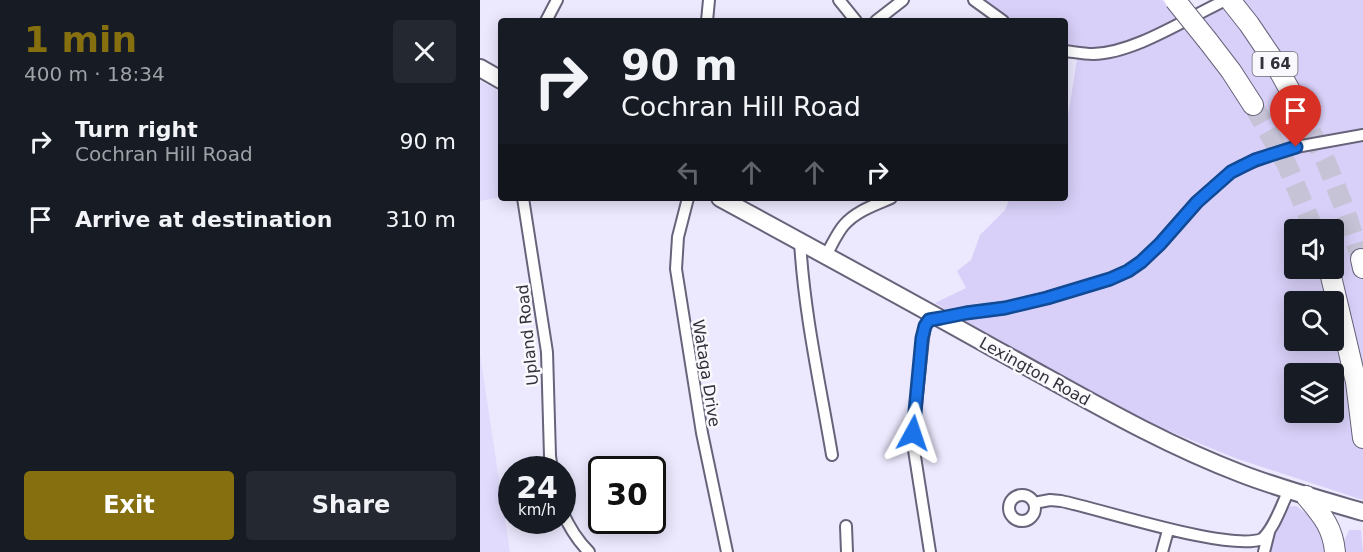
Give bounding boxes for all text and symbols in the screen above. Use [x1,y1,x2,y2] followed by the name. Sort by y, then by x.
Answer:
[24,19,137,60] text: 1 min
[393,20,456,83] button: close
[621,41,738,90] text: 90 m
[522,42,600,120] icon: right
[1252,52,1298,76] road number: I 64
[24,62,165,86] text: 400 m · 18:34
[1270,85,1321,147] pin
[621,91,861,122] text: Cochran Hill Road
[1279,94,1312,127] icon: arrive
[75,117,198,142] text: Turn right
[24,125,57,158] icon: right
[400,129,456,154] text: 90 m
[75,142,253,166] text: Cochran Hill Road
[672,156,705,189] icon: left
[735,156,768,189] icon: ahead
[798,156,831,189] icon: ahead
[861,156,894,189] icon: right
[24,203,57,236] icon: arrive
[75,207,332,232] text: Arrive at destination
[386,207,456,232] text: 310 m
[1284,219,1344,423] map controls
[1284,219,1344,279] button: sound
[513,283,542,386] street label: Upland Road
[1284,291,1344,351] button: search
[689,318,724,428] street label: Wataga Drive
[976,333,1094,410] street label: Lexington Road
[1284,363,1344,423] button: layers
[881,401,945,465] position arrow
[588,456,666,534] speed limit sign: 30
[516,470,558,505] text: 24
[24,471,234,540] button: Exit
[246,471,456,540] button: Share
[518,501,556,519] text: km/h

